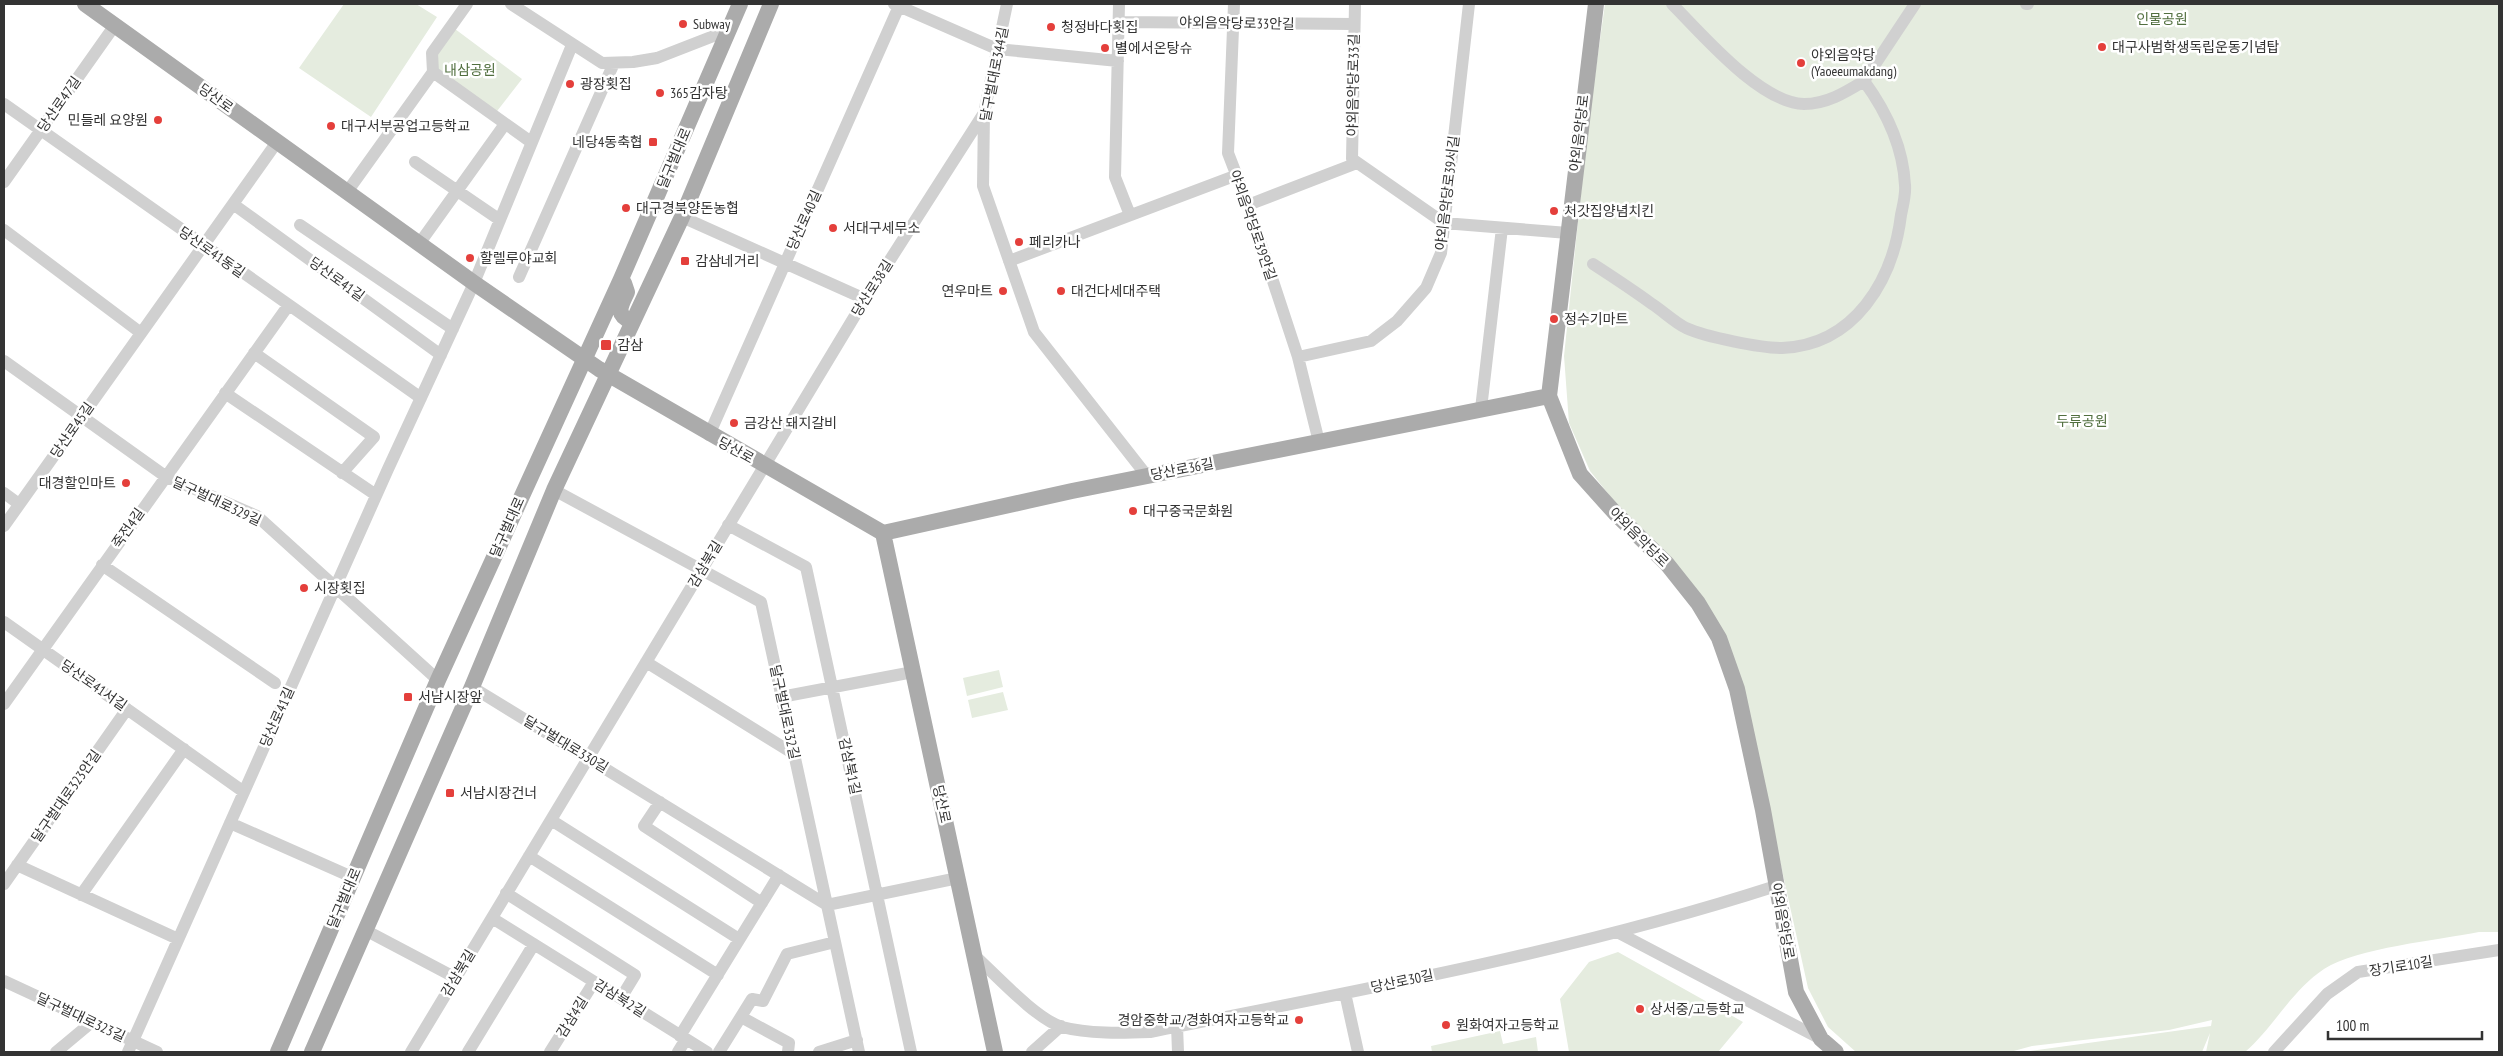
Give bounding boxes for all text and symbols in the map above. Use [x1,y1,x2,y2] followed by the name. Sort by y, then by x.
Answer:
[2136,10,2188,28] park label: 인물공원
[1179,13,1295,33] street label: 야외음악당로33안길
[693,15,731,33] place label: Subway
[677,18,689,30] marker: Subway
[1061,18,1138,36] place label: 청정바다횟집
[1045,21,1057,33] marker: 청정바다횟집
[976,25,1012,123] street label: 달구벌대로344길
[1343,33,1363,137] street label: 야외음악당로33길
[2112,38,2280,56] place label: 대구사범학생독립운동기념탑
[1115,39,1192,57] place label: 별에서온탕슈
[2096,41,2108,53] marker: 대구사범학생독립운동기념탑
[1099,42,1111,54] marker: 별에서온탕슈
[1811,46,1897,80] place label: 야외음악당 (Yaoeeumakdang)
[1795,57,1807,69] marker: 야외음악당 (Yaoeeumakdang)
[444,61,496,79] park label: 내삼공원
[33,73,85,135] street label: 당산로47길
[580,75,632,93] place label: 광장횟집
[564,78,576,90] marker: 광장횟집
[195,79,237,117] street label: 당산로
[670,84,728,102] place label: 365감자탕
[654,87,666,99] marker: 365감자탕
[1565,93,1593,172] street label: 야외음악당로
[68,111,148,129] place label: 민들레 요양원
[152,114,164,126] marker: 민들레 요양원
[341,117,470,135] place label: 대구서부공업고등학교
[325,120,337,132] marker: 대구서부공업고등학교
[653,125,695,191] street label: 달구벌대로
[572,133,643,151] place label: 네당4동축협
[1431,135,1463,251] street label: 야외음악당로39서길
[647,136,659,148] marker: 네당4동축협
[1226,167,1280,283] street label: 야외음악당로39안길
[783,187,825,253] street label: 당산로40길
[636,199,739,217] place label: 대구경북양돈농협
[620,202,632,214] marker: 대구경북양돈농협
[1564,202,1654,220] place label: 처갓집양념치킨
[1548,205,1560,217] marker: 처갓집양념치킨
[843,219,920,237] place label: 서대구세무소
[827,222,839,234] marker: 서대구세무소
[175,223,249,281] street label: 당산로41동길
[1029,233,1081,251] place label: 페리카나
[1013,236,1025,248] marker: 페리카나
[480,249,557,267] place label: 할렐루야교회
[464,252,476,264] marker: 할렐루야교회
[695,252,759,270] place label: 감삼네거리
[306,253,368,305] street label: 당산로41길
[679,255,691,267] marker: 감삼네거리
[847,256,897,320] street label: 당산로38길
[941,282,993,300] place label: 연우마트
[1071,282,1161,300] place label: 대건다세대주택
[997,285,1009,297] marker: 연우마트
[1055,285,1067,297] marker: 대건다세대주택
[1564,310,1629,328] place label: 정수기마트
[1548,313,1560,325] marker: 정수기마트
[617,336,643,354] place label: 감삼
[599,338,613,352] marker: 감삼
[46,399,98,461] street label: 당산로45길
[2056,412,2108,430] park label: 두류공원
[744,414,837,432] place label: 금강산 돼지갈비
[728,417,740,429] marker: 금강산 돼지갈비
[715,433,757,467] street label: 당산로
[1149,454,1215,484] street label: 당산로36길
[170,473,264,529] street label: 달구벌대로329길
[39,474,116,492] place label: 대경할인마트
[120,477,132,489] marker: 대경할인마트
[486,494,528,560] street label: 달구벌대로
[1143,502,1233,520] place label: 대구중국문화원
[1605,503,1673,571] street label: 야외음악당로
[108,504,148,552] street label: 죽전4길
[1127,505,1139,517] marker: 대구중국문화원
[684,537,726,591] street label: 감삼북길
[314,579,366,597] place label: 시장횟집
[298,582,310,594] marker: 시장횟집
[57,656,131,714] street label: 당산로41서길
[766,663,804,761] street label: 달구벌대로332길
[256,684,298,750] street label: 당산로41길
[418,688,483,706] place label: 서남시장앞
[402,691,414,703] marker: 서남시장앞
[520,712,612,776] street label: 달구벌대로330길
[835,736,865,796] street label: 감삼북1길
[27,746,105,846] street label: 달구벌대로323안길
[929,783,955,825] street label: 당산로
[460,784,537,802] place label: 서남시장건너
[444,787,456,799] marker: 서남시장건너
[323,865,365,931] street label: 달구벌대로
[1767,881,1799,961] street label: 야외음악당로
[437,946,479,1000] street label: 감삼북길
[2368,952,2434,980] street label: 장기로10길
[1369,966,1435,996] street label: 당산로30길
[591,975,649,1021] street label: 감삼북2길
[34,989,128,1045] street label: 달구벌대로323길
[552,993,592,1041] street label: 감삼4길
[1650,1000,1744,1018] place label: 상서중/고등학교
[1634,1003,1646,1015] marker: 상서중/고등학교
[2328,1008,2482,1040] scale bar
[1117,1011,1289,1029] place label: 경암중학교/경화여자고등학교
[1293,1014,1305,1026] marker: 경암중학교/경화여자고등학교
[1456,1016,1559,1034] place label: 원화여자고등학교
[2336,1016,2369,1035] text: 100 m
[1440,1019,1452,1031] marker: 원화여자고등학교

